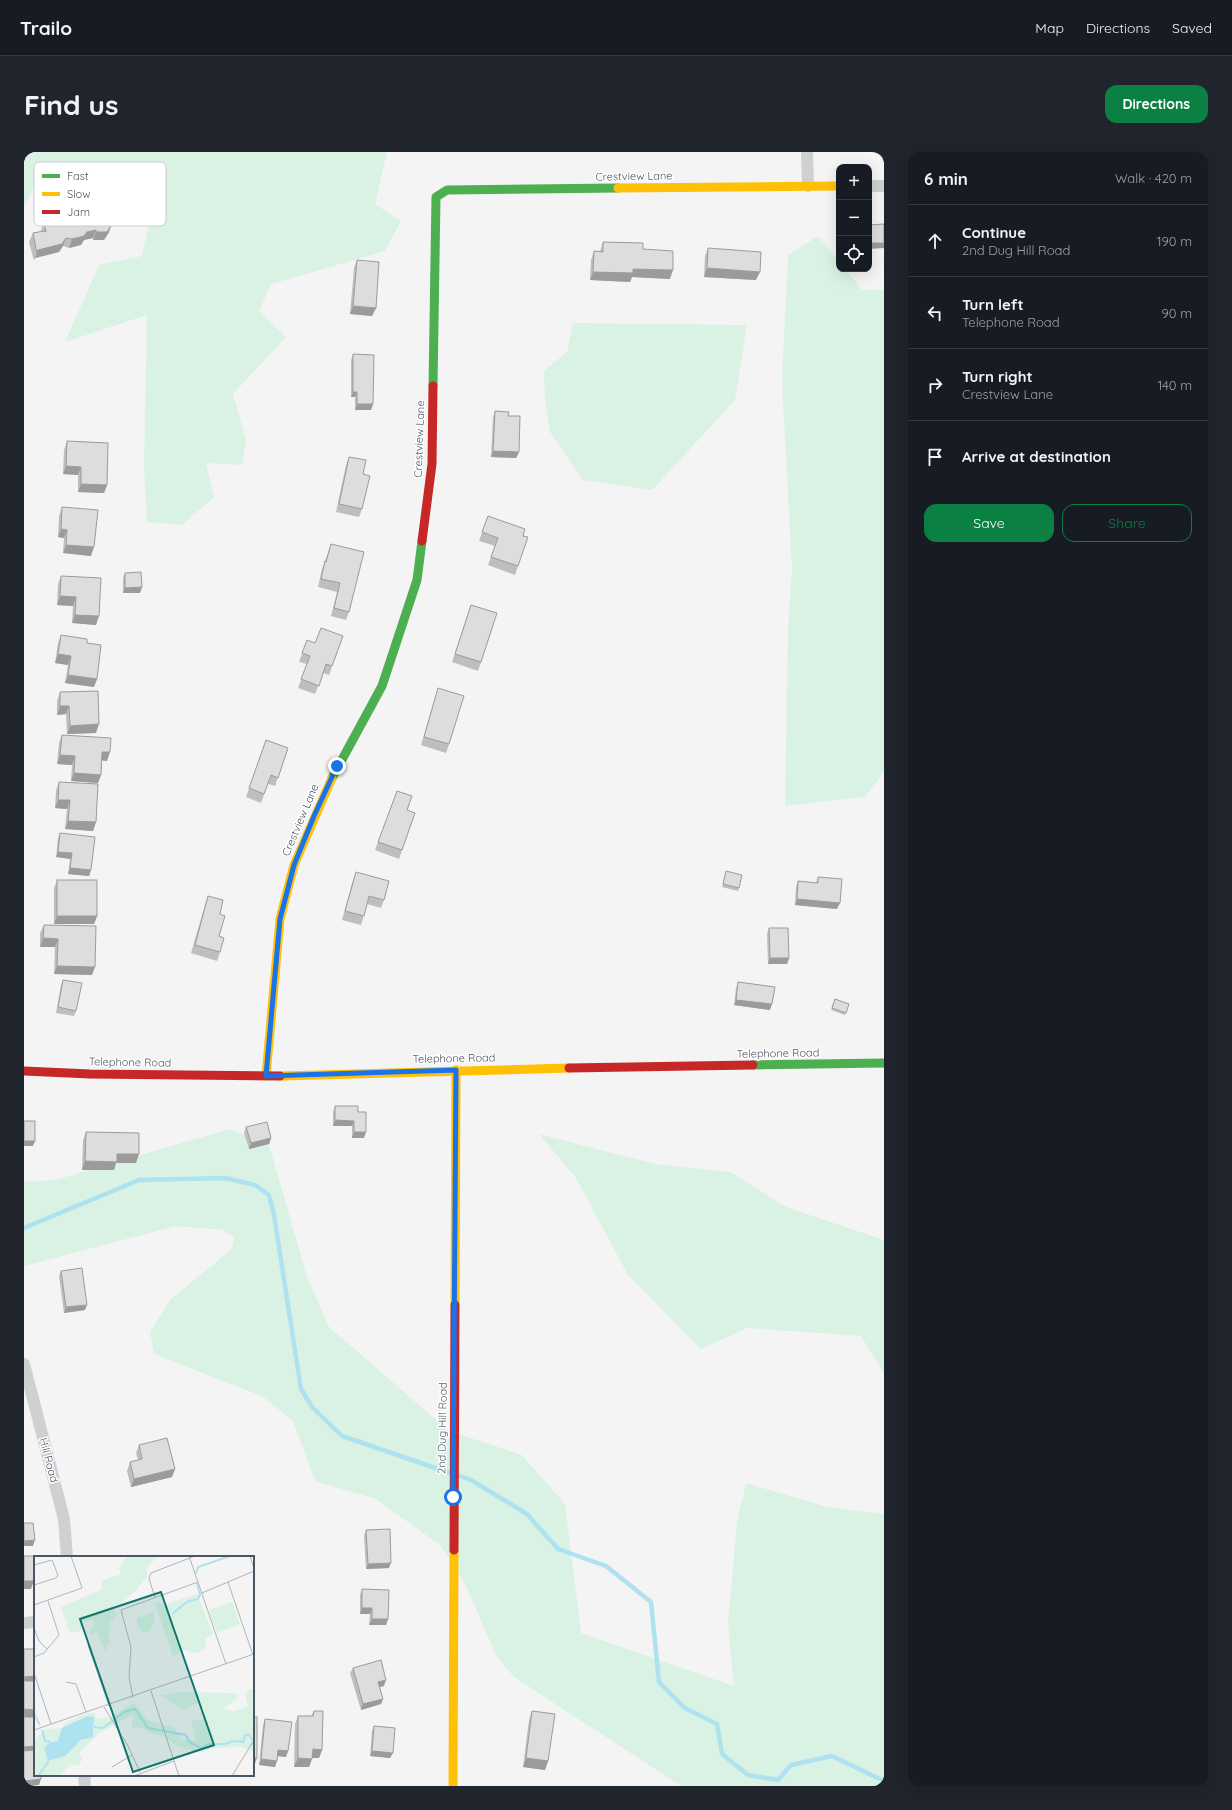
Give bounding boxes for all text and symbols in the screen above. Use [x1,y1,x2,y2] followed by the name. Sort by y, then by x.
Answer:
[20,16,72,40] text: Trailo
[1035,19,1064,37] text: Map
[1086,19,1150,37] text: Directions
[1172,19,1212,37] text: Saved
[1105,85,1208,123] button: Directions
[24,87,118,122] text: Find us
[34,162,166,226] legend
[836,164,872,272] map controls
[836,164,872,200] button: +
[595,168,673,184] street label: Crestview Lane
[924,168,968,189] text: 6 min
[67,169,89,183] text: Fast
[1115,170,1192,186] text: Walk · 420 m
[67,187,91,201] text: Slow
[836,200,872,236] button: −
[67,205,90,219] text: Jam
[962,223,1026,242] text: Continue
[924,230,946,252] icon: ahead
[1157,233,1192,249] text: 190 m
[836,236,872,272] button: locate
[962,242,1070,258] text: 2nd Dug Hill Road
[962,295,1024,314] text: Turn left
[924,302,946,324] icon: left
[1162,305,1192,321] text: 90 m
[962,314,1060,330] text: Telephone Road
[962,367,1033,386] text: Turn right
[924,374,946,396] icon: right
[1157,377,1192,393] text: 140 m
[962,386,1053,402] text: Crestview Lane
[411,400,427,478] street label: Crestview Lane
[924,446,946,468] icon: arrive
[962,447,1111,466] text: Arrive at destination
[924,504,1054,542] button: Save
[1062,504,1192,542] button: Share
[328,757,346,775] route end
[279,782,321,858] street label: Crestview Lane
[737,1045,819,1061] street label: Telephone Road
[413,1050,495,1066] street label: Telephone Road
[89,1054,171,1070] street label: Telephone Road
[434,1382,450,1474] street label: 2nd Dug Hill Road
[36,1436,62,1484] street label: Hill Road
[444,1488,462,1506] route start
[34,1556,254,1776] inset map

